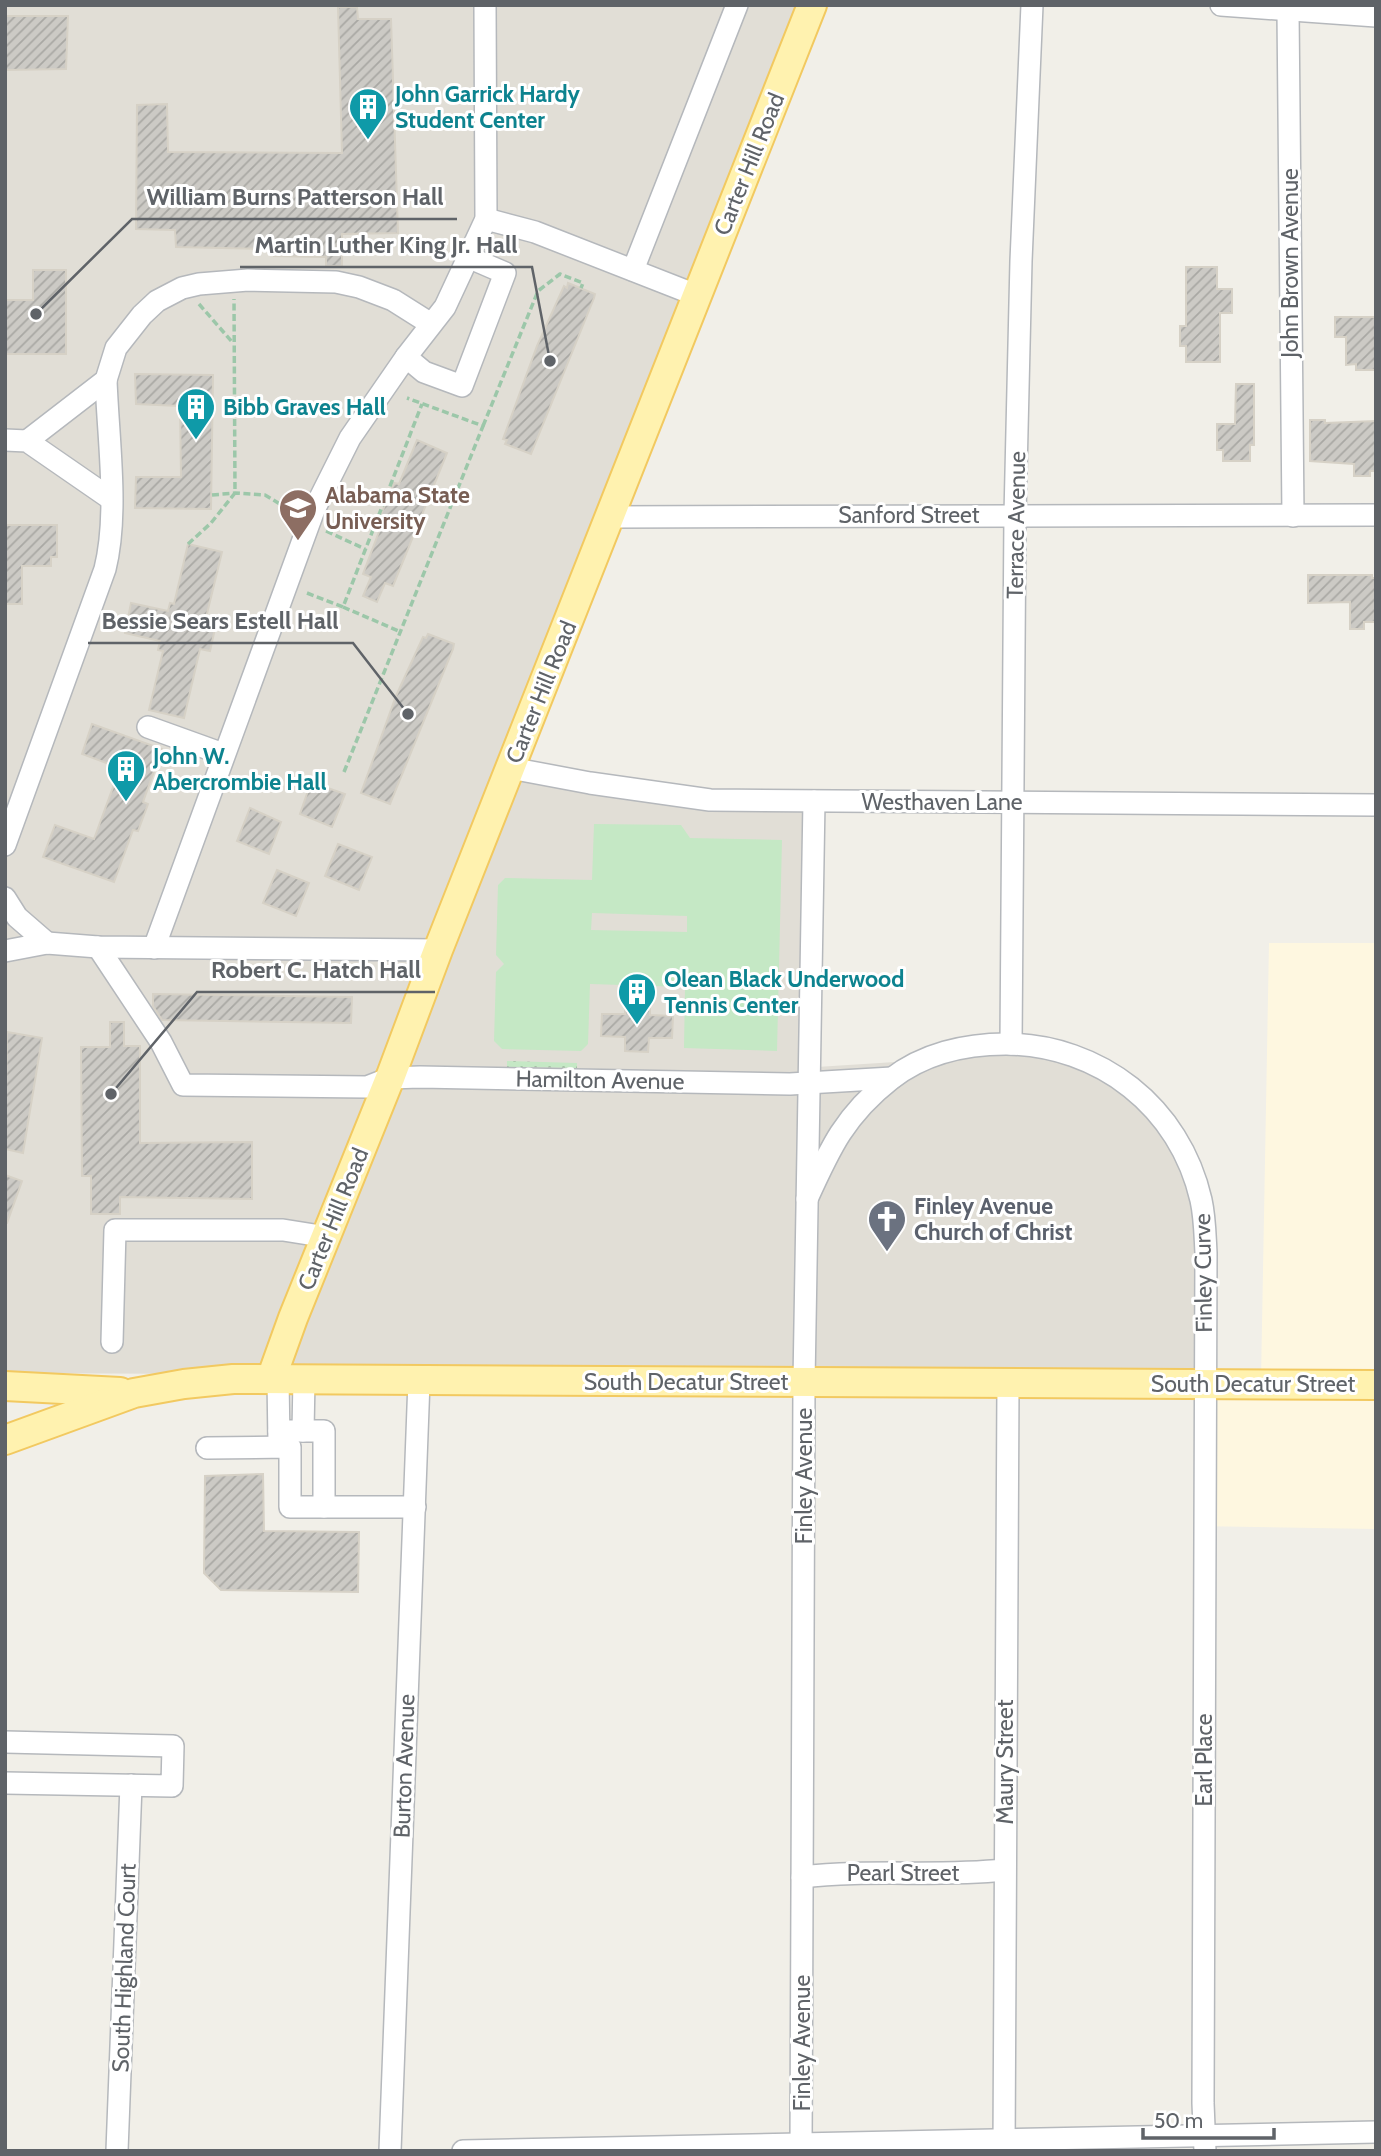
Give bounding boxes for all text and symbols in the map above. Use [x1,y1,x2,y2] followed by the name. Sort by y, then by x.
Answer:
[394,80,581,134] place label: John Garrick Hardy Student Center
[347,86,389,141] building icon: John Garrick Hardy Student Center
[708,89,790,239] street label: Carter Hill Road
[1276,168,1304,359] street label: John Brown Avenue
[132,174,457,219] callout: William Burns Patterson Hall
[146,182,444,211] text: William Burns Patterson Hall
[240,222,532,267] callout: Martin Luther King Jr. Hall
[254,230,518,259] text: Martin Luther King Jr. Hall
[175,386,217,441] building icon: Bibb Graves Hall
[223,393,386,421] place label: Bibb Graves Hall
[1001,451,1031,599] street label: Terrace Avenue
[325,481,470,535] place label: Alabama State University
[277,487,319,542] school or university icon: Alabama State University
[838,501,980,529] street label: Sanford Street
[88,598,353,643] callout: Bessie Sears Estell Hall
[101,606,339,635] text: Bessie Sears Estell Hall
[500,617,582,767] street label: Carter Hill Road
[152,742,326,796] place label: John W. Abercrombie Hall
[105,748,147,803] building icon: John W. Abercrombie Hall
[861,788,1023,816] street label: Westhaven Lane
[197,947,435,992] callout: Robert C. Hatch Hall
[211,955,421,984] text: Robert C. Hatch Hall
[664,965,904,1019] place label: Olean Black Underwood Tennis Center
[616,971,658,1026] building icon: Olean Black Underwood Tennis Center
[515,1065,685,1095] street label: Hamilton Avenue
[292,1144,374,1294] street label: Carter Hill Road
[914,1192,1072,1246] place label: Finley Avenue Church of Christ
[866,1198,908,1253] church icon: Finley Avenue Church of Christ
[1188,1213,1218,1333] street label: Finley Curve
[584,1368,788,1396] street label: South Decatur Street
[1151,1370,1355,1398] street label: South Decatur Street
[790,1408,818,1544] street label: Finley Avenue
[387,1693,421,1839] street label: Burton Avenue
[991,1699,1019,1824] street label: Maury Street
[1190,1713,1218,1807] street label: Earl Place
[847,1859,960,1887] street label: Pearl Street
[106,1863,142,2073] street label: South Highland Court
[788,1975,816,2111] street label: Finley Avenue
[1143,2096,1274,2140] scale bar
[1154,2108,1203,2133] text: 50 m

